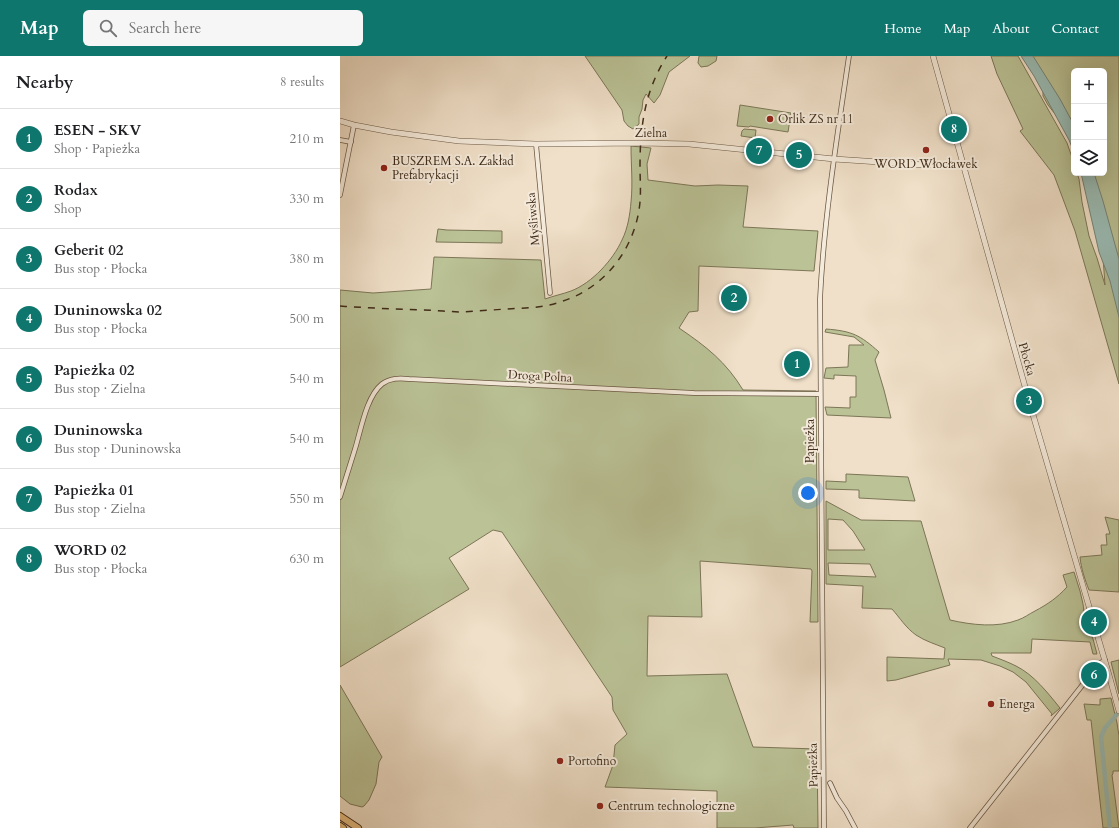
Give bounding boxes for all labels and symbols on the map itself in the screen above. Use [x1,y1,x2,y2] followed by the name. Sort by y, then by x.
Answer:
[778,111,853,127] place label: Orlik ZS nr 11
[765,114,775,124] marker: Orlik ZS nr 11
[941,114,967,144] pin: 8
[635,125,668,141] street label: Zielna
[746,136,772,166] pin: 7
[786,140,812,170] pin: 5
[921,145,931,155] marker: WORD Włocławek
[392,153,514,183] place label: BUSZREM S.A. Zakład Prefabrykacji
[873,156,978,172] place label: WORD Włocławek
[379,163,389,173] marker: BUSZREM S.A. Zakład Prefabrykacji
[523,191,543,246] street label: Myśliwska
[721,283,747,313] pin: 2
[1015,340,1040,378] street label: Płocka
[784,349,810,379] pin: 1
[507,366,573,386] street label: Droga Polna
[1016,386,1042,416] pin: 3
[802,418,818,463] street label: Papieżka
[798,483,818,503] your location
[1081,607,1107,637] pin: 4
[1081,660,1107,690] pin: 6
[999,696,1036,712] place label: Energa
[986,699,996,709] marker: Energa
[805,742,821,787] street label: Papieżka
[568,753,617,769] place label: Portofino
[555,756,565,766] marker: Portofino
[608,798,735,814] place label: Centrum technologiczne
[595,801,605,811] marker: Centrum technologiczne

